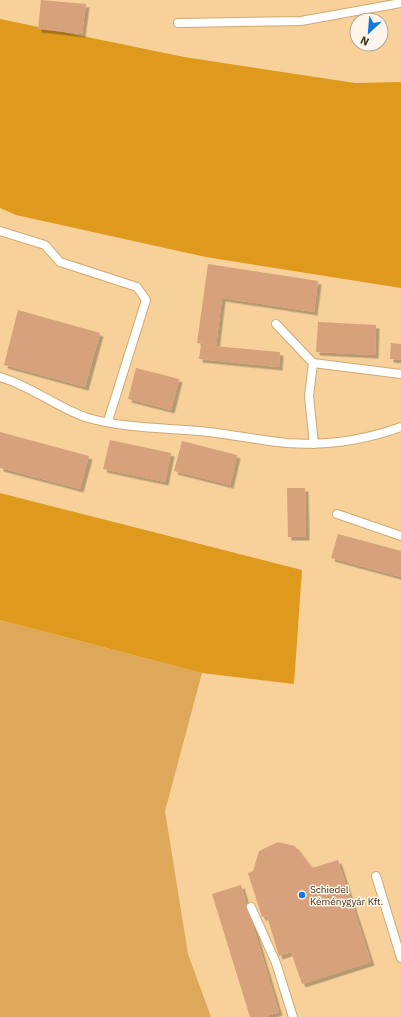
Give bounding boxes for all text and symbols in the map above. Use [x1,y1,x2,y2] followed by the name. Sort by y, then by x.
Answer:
[349,12,389,52] north arrow
[358,33,371,49] text: N
[310,883,383,908] place label: Schiedel Kéménygyár Kft.
[297,890,307,900] marker: Schiedel Kéménygyár Kft.

